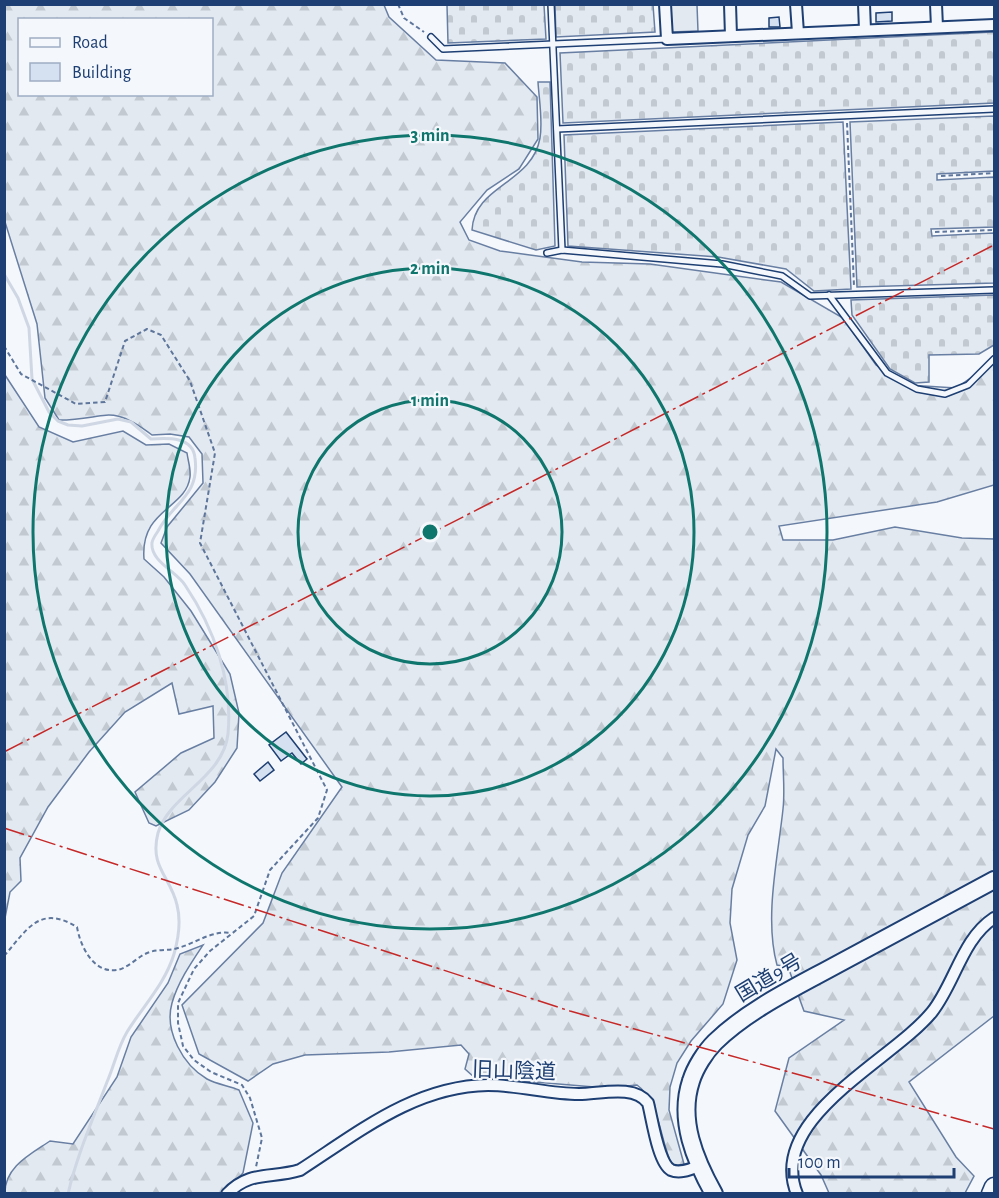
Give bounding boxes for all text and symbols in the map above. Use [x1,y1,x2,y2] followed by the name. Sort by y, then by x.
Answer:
[18,18,213,96] legend
[72,34,108,52] text: Road
[72,64,132,82] text: Building
[410,127,450,145] text: 3 min
[410,260,450,278] text: 2 min
[411,392,449,410] text: 1 min
[420,522,440,542] centre of rings
[732,949,806,1006] street label: 国道9号
[472,1058,556,1083] street label: 旧山陰道
[789,1141,954,1179] scale bar
[798,1154,841,1172] text: 100 m

